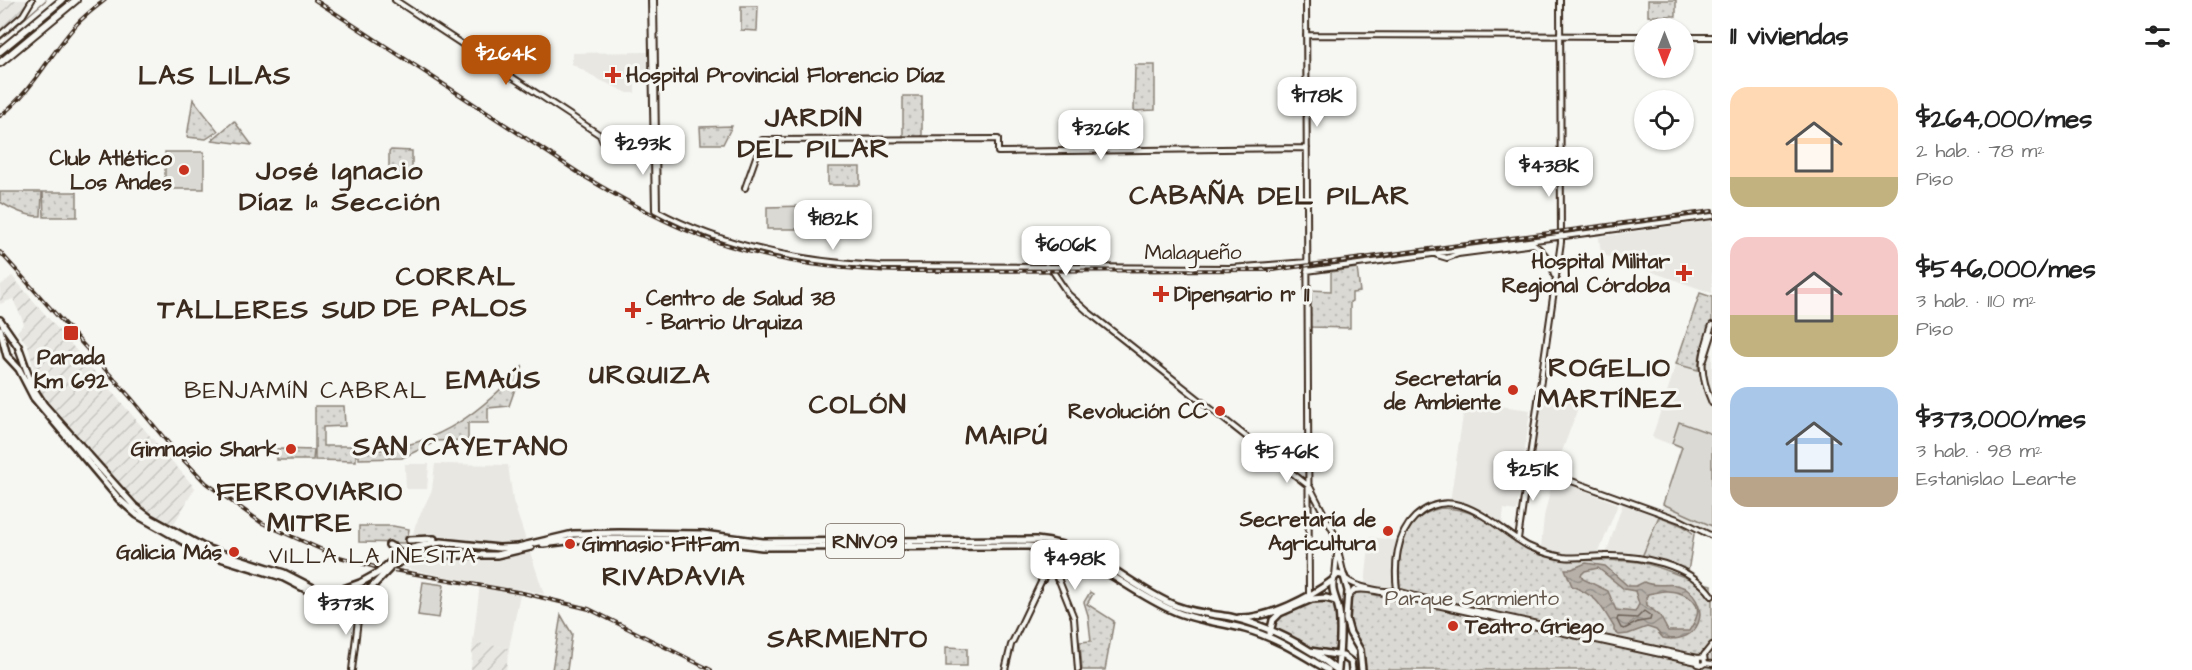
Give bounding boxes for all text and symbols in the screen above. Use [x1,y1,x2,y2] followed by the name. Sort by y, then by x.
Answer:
[1634,18,1694,78] north arrow
[1634,18,1694,150] map controls
[1730,18,1849,54] text: 11 viviendas
[2141,20,2174,53] icon: filters
[464,35,548,86] pin: $264K
[476,40,536,68] text: $264K
[138,57,292,95] district label: LAS LILAS
[626,61,945,91] place label: Hospital Provincial Florencio Díaz
[604,66,622,84] marker: Hospital Provincial Florencio Díaz
[1275,77,1359,128] pin: $178K
[1291,82,1343,110] text: $178K
[1634,90,1694,150] button: locate
[737,99,891,168] district label: JARDÍN DEL PILAR
[1916,101,2092,137] text: $264,000/mes
[1059,110,1143,161] pin: $326K
[1778,111,1850,183] icon: home
[1072,115,1130,143] text: $326K
[601,125,685,176] pin: $293K
[615,130,671,158] text: $293K
[1916,137,2045,165] text: 2 hab. · 78 m²
[50,144,172,197] place label: Club Atlético Los Andes
[1507,147,1591,198] pin: $438K
[239,152,441,221] district label: José Ignacio Díaz 1ª Sección
[1519,152,1579,180] text: $438K
[177,163,191,177] marker: Club Atlético Los Andes
[1916,165,1953,193] text: Piso
[1129,177,1411,215] district label: CABAÑA DEL PILAR
[791,200,875,251] pin: $182K
[808,205,858,233] text: $182K
[1024,226,1108,277] pin: $606K
[1036,231,1096,259] text: $606K
[1144,238,1242,269] street label: Malagueño
[1502,247,1670,302] place label: Hospital Militar Regional Córdoba
[1916,251,2096,287] text: $546,000/mes
[384,258,528,327] district label: CORRAL DE PALOS
[1778,261,1850,333] icon: home
[1675,264,1693,282] marker: Hospital Militar Regional Córdoba
[1174,280,1310,310] place label: Dipensario n° 11
[646,284,836,338] place label: Centro de Salud 38 - Barrio Urquiza
[1152,285,1170,303] marker: Dipensario n° 11
[1916,287,2036,315] text: 3 hab. · 110 m²
[157,291,376,329] district label: TALLERES SUD
[624,301,642,319] marker: Centro de Salud 38 - Barrio Urquiza
[1916,315,1953,343] text: Piso
[62,324,80,342] marker: Parada Km 692
[34,343,109,396] place label: Parada Km 692
[1537,349,1683,418] district label: ROGELIO MARTÍNEZ
[589,356,711,394] district label: URQUIZA
[446,361,542,399] district label: EMAÚS
[1383,364,1502,417] place label: Secretaría de Ambiente
[184,374,428,408] district label: BENJAMÍN CABRAL
[1506,383,1520,397] marker: Secretaría de Ambiente
[809,386,907,424] district label: COLÓN
[1068,397,1208,426] place label: Revolución CC
[1916,401,2086,437] text: $373,000/mes
[1213,404,1227,418] marker: Revolución CC
[1778,411,1850,483] icon: home
[965,417,1049,455] district label: MAIPÚ
[352,428,569,466] district label: SAN CAYETANO
[1245,433,1329,484] pin: $546K
[131,435,279,464] place label: Gimnasio Shark
[1916,437,2043,465] text: 3 hab. · 98 m²
[1255,438,1319,466] text: $546K
[284,442,298,456] marker: Gimnasio Shark
[1491,451,1575,502] pin: $251K
[1507,456,1559,484] text: $251K
[1916,465,2077,493] text: Estanislao Learte
[216,473,404,542] district label: FERROVIARIO MITRE
[1239,505,1377,560] place label: Secretaría de Agricultura
[826,524,904,558] road number: RN1V09
[1381,524,1395,538] marker: Secretaría de Agricultura
[582,530,740,559] place label: Gimnasio FitFam
[563,537,577,551] marker: Gimnasio FitFam
[116,538,222,567] place label: Galicia Más
[1033,540,1117,591] pin: $498K
[269,541,477,572] district label: VILLA LA INESITA
[227,545,241,559] marker: Galicia Más
[1044,545,1106,573] text: $498K
[602,558,746,596] district label: RIVADAVIA
[1385,584,1559,613] park label: Parque Sarmiento
[304,585,388,636] pin: $373K
[318,590,374,618] text: $373K
[1464,612,1604,643] place label: Teatro Griego
[1446,619,1460,633] marker: Teatro Griego
[766,620,929,658] district label: SARMIENTO

